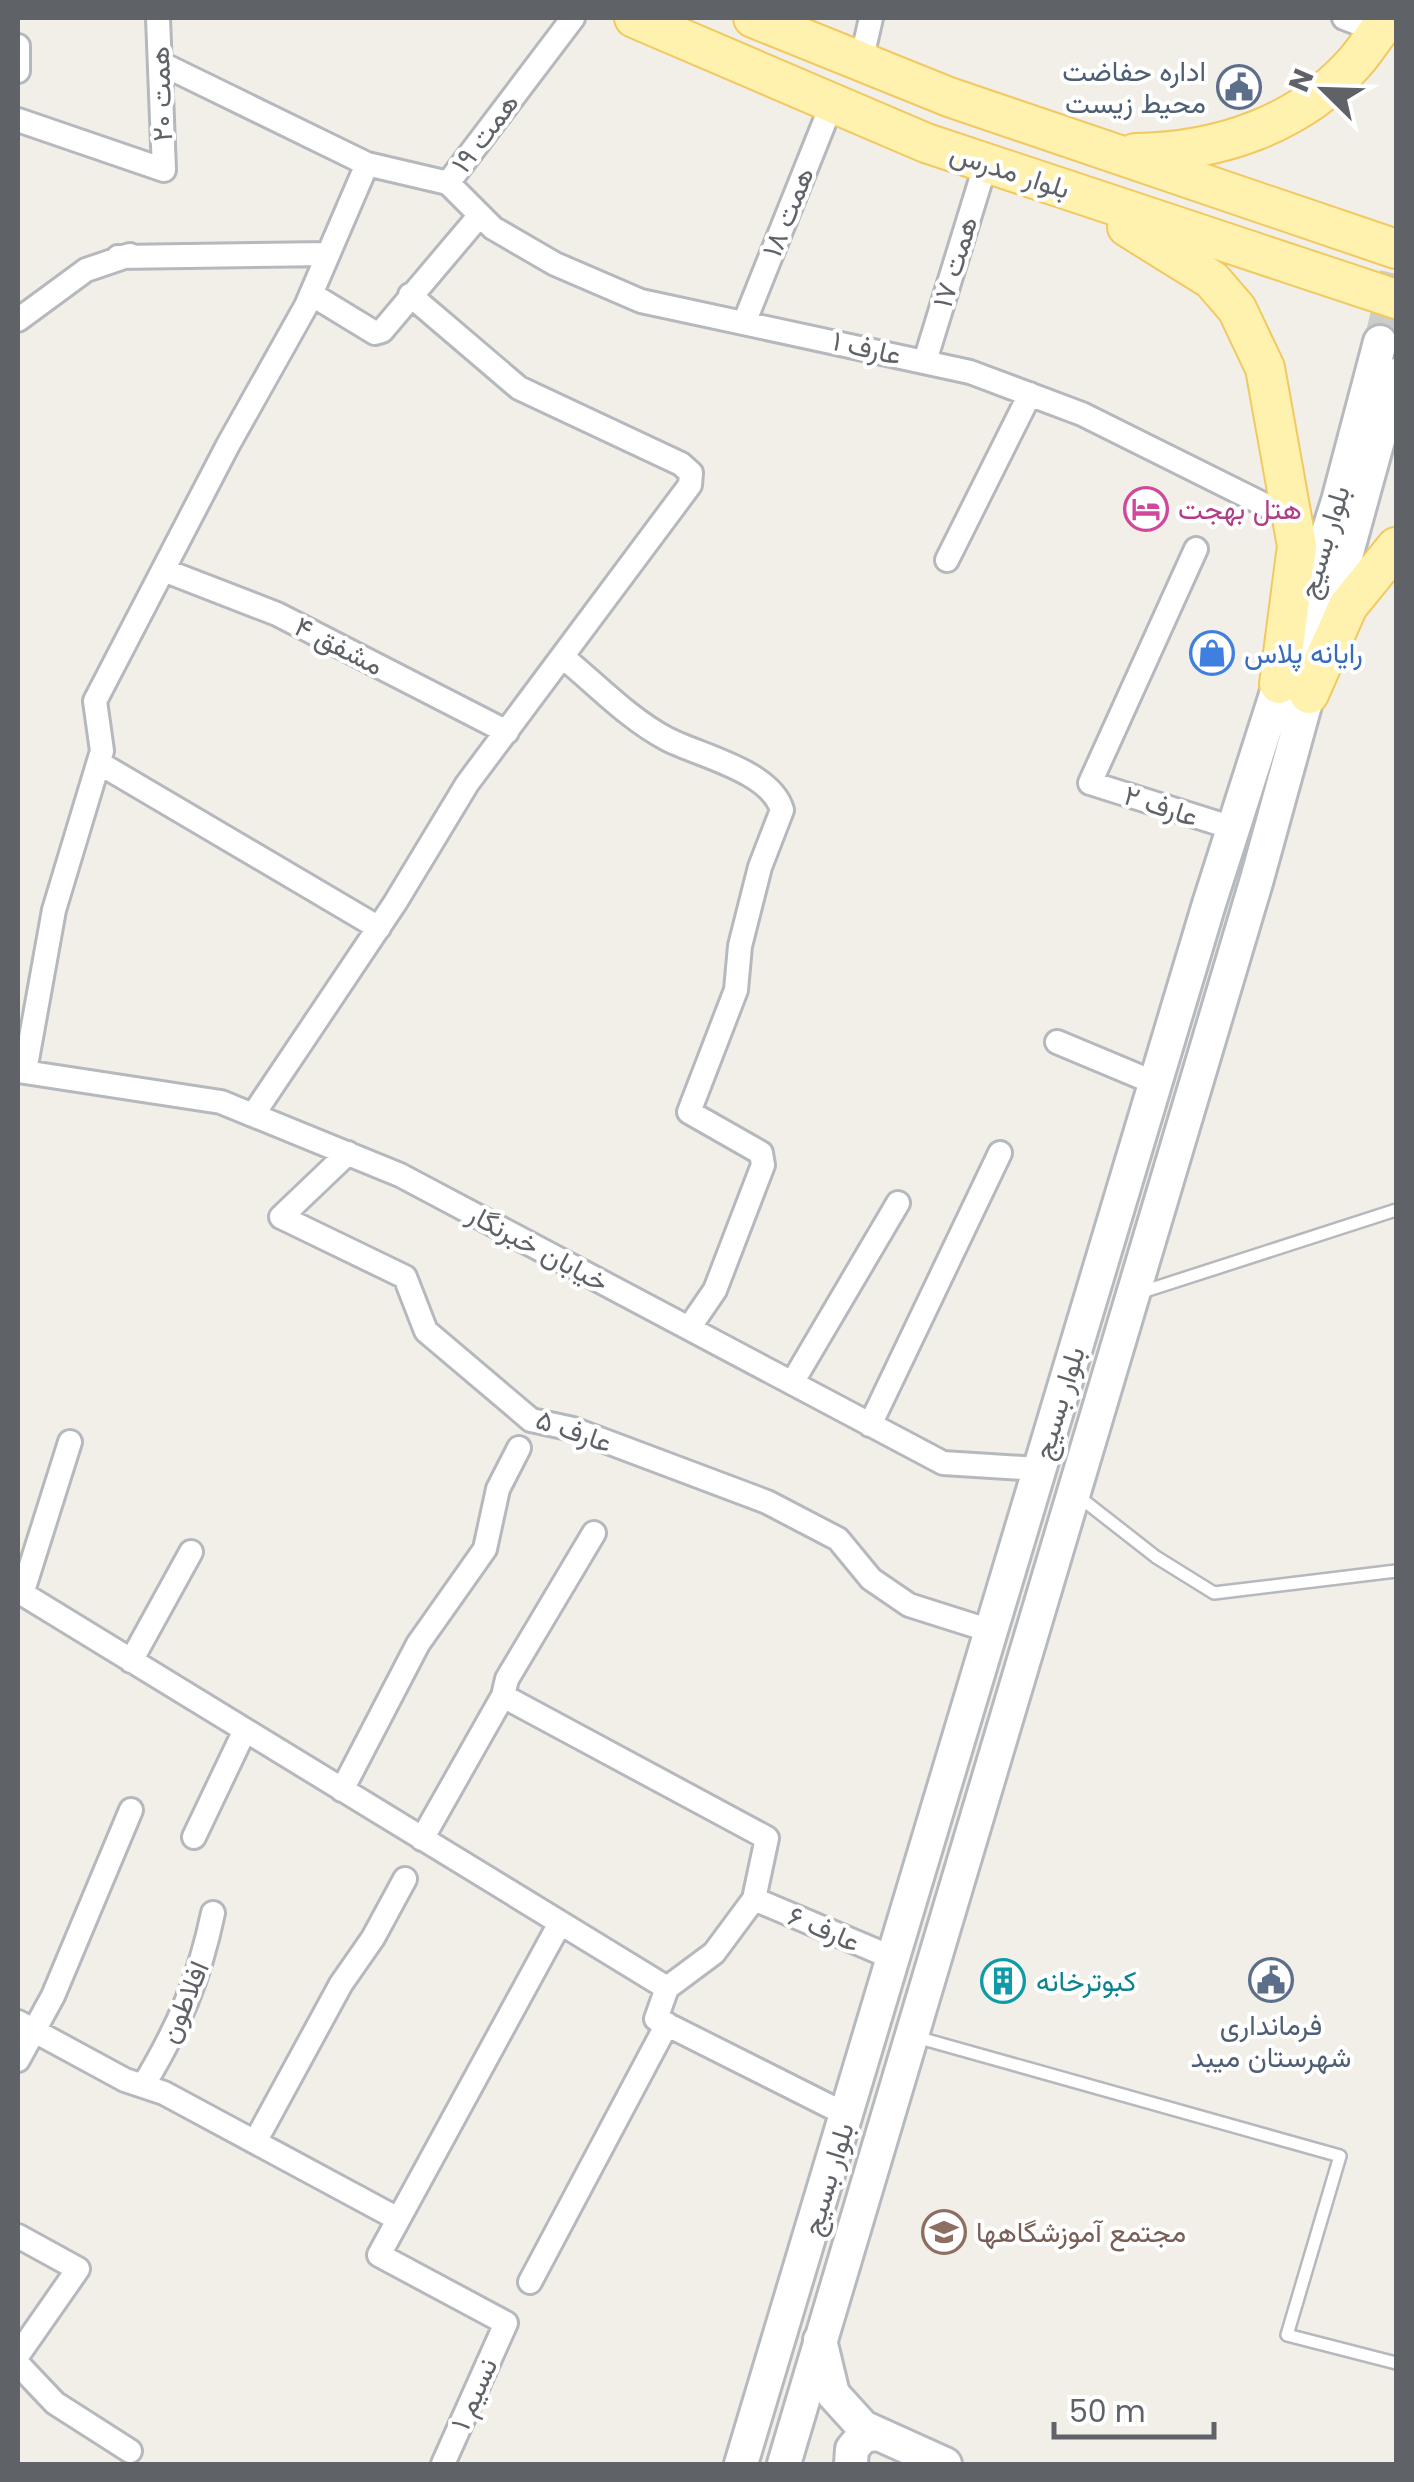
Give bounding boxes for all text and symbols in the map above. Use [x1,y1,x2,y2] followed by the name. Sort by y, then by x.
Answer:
[1274,40,1374,140] north arrow
[140,46,182,142] street label: همت ۲۰
[1062,52,1206,123] place label: اداره حفاضت محیط زیست
[1279,63,1324,98] text: N
[1216,64,1262,110] public building icon: اداره حفاضت محیط زیست
[442,85,528,181] street label: همت ۱۹
[945,133,1075,209] street label: بلوار مدرس
[752,161,824,263] street label: همت ۱۸
[923,212,987,312] street label: همت ۱۷
[829,321,905,375] street label: عارف ۱
[1288,481,1360,603] street label: بلوار بسیج
[1123,486,1169,532] hotel icon: هتل بهجت
[1178,490,1302,529] place label: هتل بهجت
[288,607,390,685] street label: مشفق ۴
[1189,630,1235,676] shop icon: رایانه پلاس
[1244,634,1363,673] place label: رایانه پلاس
[1119,776,1203,836] street label: عارف ۲
[460,1194,616,1302] street label: خیابان خبرنگار
[1023,1342,1095,1464] street label: بلوار بسیج
[531,1400,617,1462] street label: عارف ۵
[782,1896,866,1962] street label: عارف ۶
[149,1955,219,2049] street label: افلاطون
[1248,1957,1294,2003] public building icon: فرمانداری شهرستان میبد
[980,1958,1026,2004] building icon: کبوترخانه
[1036,1962,1136,2001] place label: کبوترخانه
[1191,2006,1351,2077] place label: فرمانداری شهرستان میبد
[792,2118,864,2240] street label: بلوار بسیج
[921,2209,967,2255] school or university icon: مجتمع آموزشگاهها
[976,2213,1186,2252] place label: مجتمع آموزشگاهها
[441,2352,507,2436] street label: نسیم ۱
[1054,2377,1214,2439] scale bar
[1069,2390,1146,2433] text: 50 m

